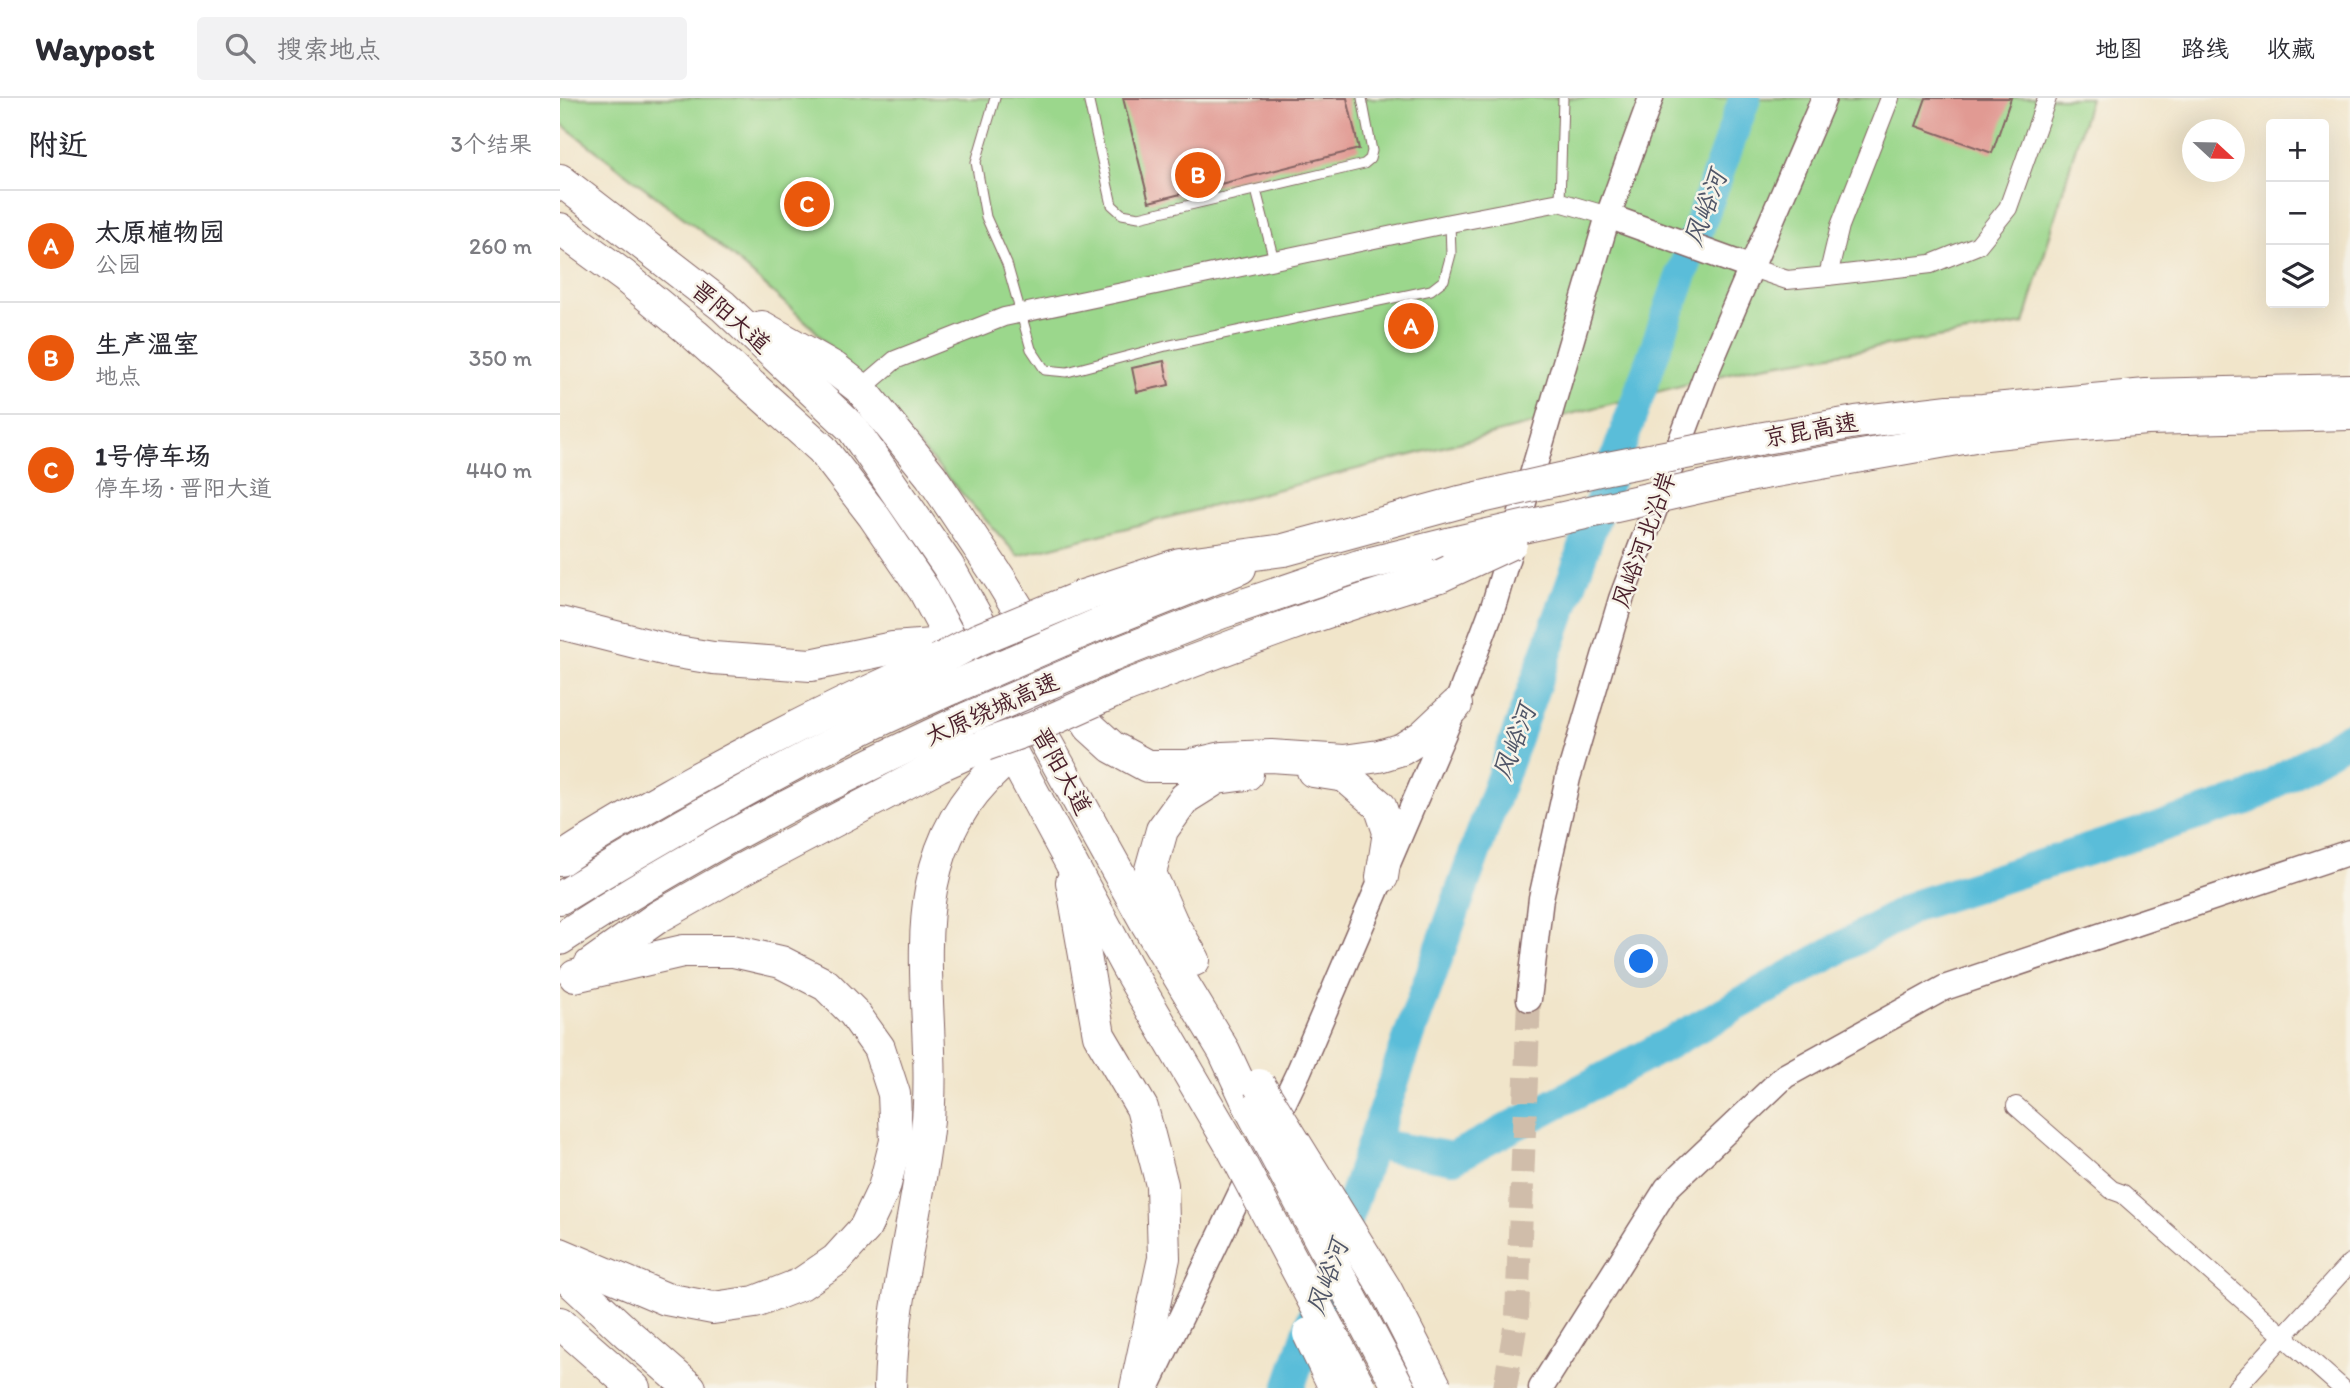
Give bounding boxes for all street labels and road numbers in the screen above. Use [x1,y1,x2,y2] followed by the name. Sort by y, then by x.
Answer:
[686,274,777,359] street label: 晋阳大道
[1761,407,1861,452] street label: 京昆高速
[1605,466,1682,611] street label: 风峪河北沿岸
[920,666,1063,751] street label: 太原绕城高速
[1026,722,1098,820] street label: 晋阳大道

